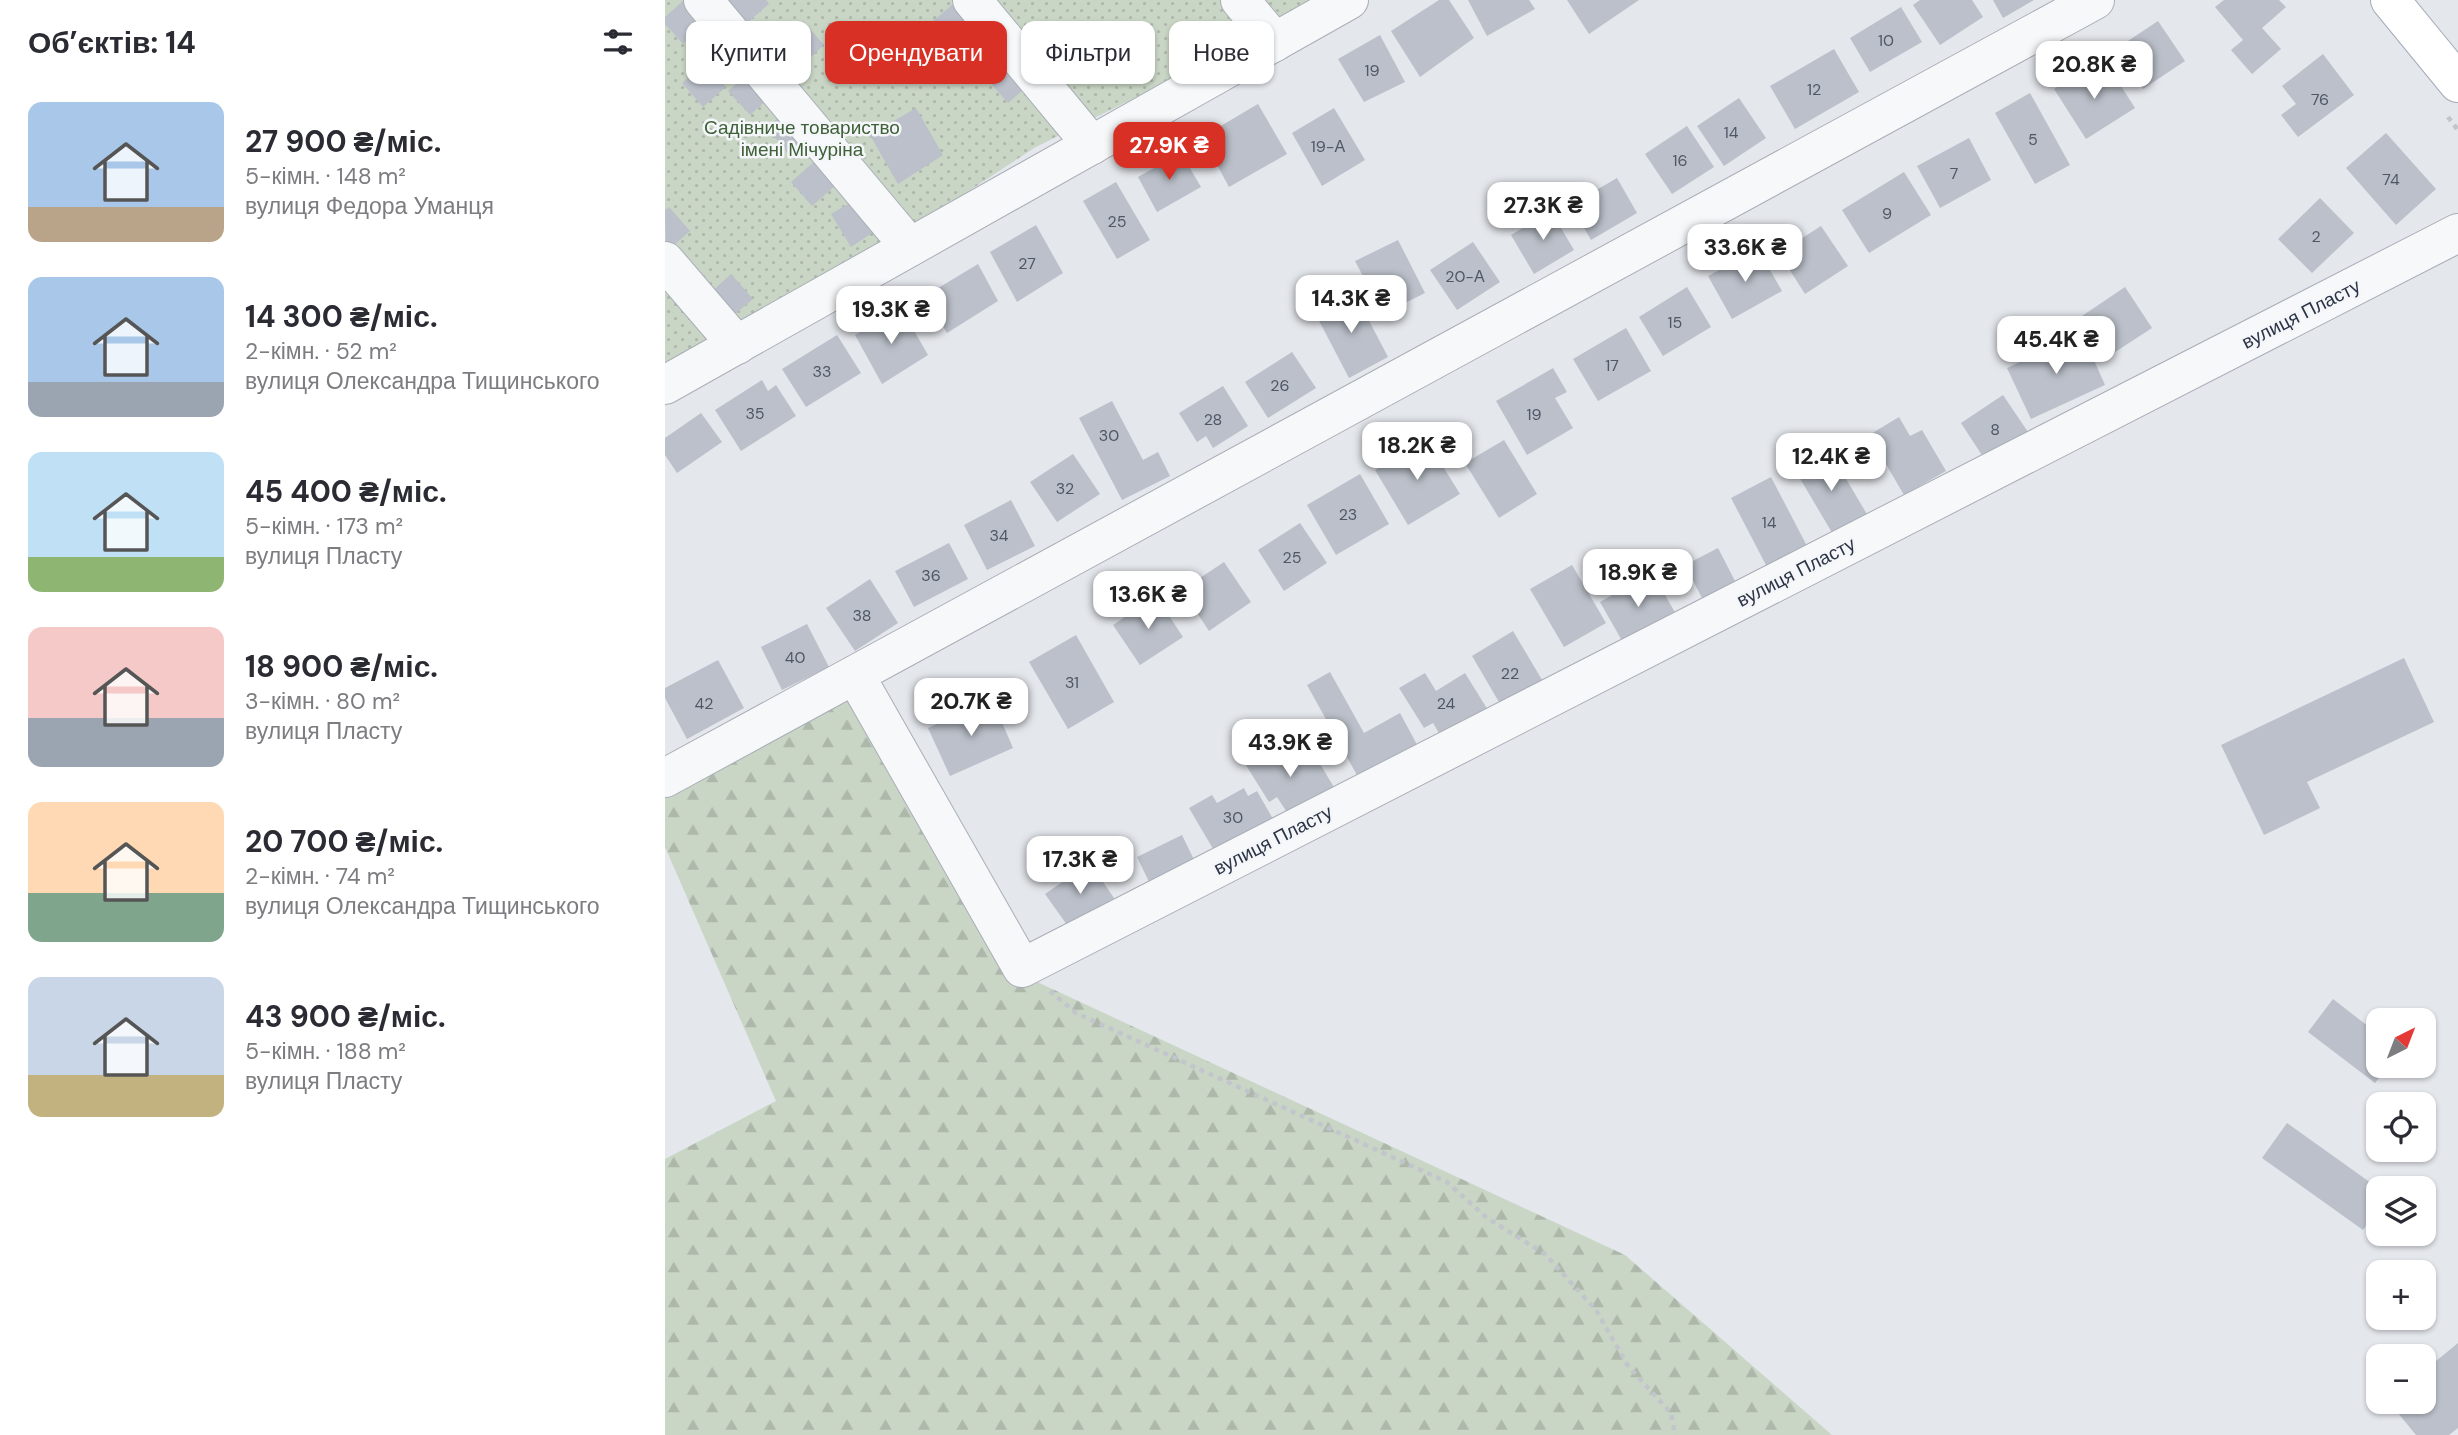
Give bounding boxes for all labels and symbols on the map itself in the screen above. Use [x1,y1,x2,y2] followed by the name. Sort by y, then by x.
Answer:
[1878,30,1894,51] house number: 10
[2029,42,2159,101] pin: 20.8K ₴
[1364,60,1380,81] house number: 19
[1807,79,1821,100] house number: 12
[2311,89,2329,110] house number: 76
[704,115,900,162] park label: Садівниче товариство імені Мічуріна
[1104,122,1234,182] pin: 27.9K ₴
[1724,122,1739,143] house number: 14
[2028,129,2038,150] house number: 5
[1311,136,1346,157] house number: 19-А
[1672,150,1688,171] house number: 16
[1950,163,1958,184] house number: 7
[2382,169,2400,190] house number: 74
[1478,182,1608,242] pin: 27.3K ₴
[1882,203,1892,224] house number: 9
[1108,211,1126,232] house number: 25
[1680,224,1810,284] pin: 33.6K ₴
[2311,226,2321,247] house number: 2
[1018,253,1036,274] house number: 27
[1445,266,1485,287] house number: 20-А
[2237,273,2365,355] street label: вулиця Пласту
[1286,276,1416,335] pin: 14.3K ₴
[826,286,956,346] pin: 19.3K ₴
[1668,312,1682,333] house number: 15
[1991,316,2121,376] pin: 45.4K ₴
[1605,355,1619,376] house number: 17
[813,361,831,382] house number: 33
[1270,375,1290,396] house number: 26
[745,403,765,424] house number: 35
[1526,404,1542,425] house number: 19
[1204,409,1222,430] house number: 28
[1990,419,2000,440] house number: 8
[1352,422,1482,482] pin: 18.2K ₴
[1099,425,1119,446] house number: 30
[1766,434,1896,493] pin: 12.4K ₴
[1056,478,1074,499] house number: 32
[1339,504,1357,525] house number: 23
[1762,512,1777,533] house number: 14
[989,525,1009,546] house number: 34
[1732,531,1860,613] street label: вулиця Пласту
[1283,547,1301,568] house number: 25
[1573,550,1703,609] pin: 18.9K ₴
[921,565,941,586] house number: 36
[1083,572,1213,631] pin: 13.6K ₴
[852,605,872,626] house number: 38
[785,647,805,668] house number: 40
[1501,663,1519,684] house number: 22
[1065,672,1079,693] house number: 31
[906,678,1036,738] pin: 20.7K ₴
[695,693,713,714] house number: 42
[1437,693,1456,714] house number: 24
[1225,720,1355,779] pin: 43.9K ₴
[1209,799,1337,881] street label: вулиця Пласту
[1223,807,1243,828] house number: 30
[1015,836,1145,896] pin: 17.3K ₴
[2366,1008,2436,1078] north arrow

